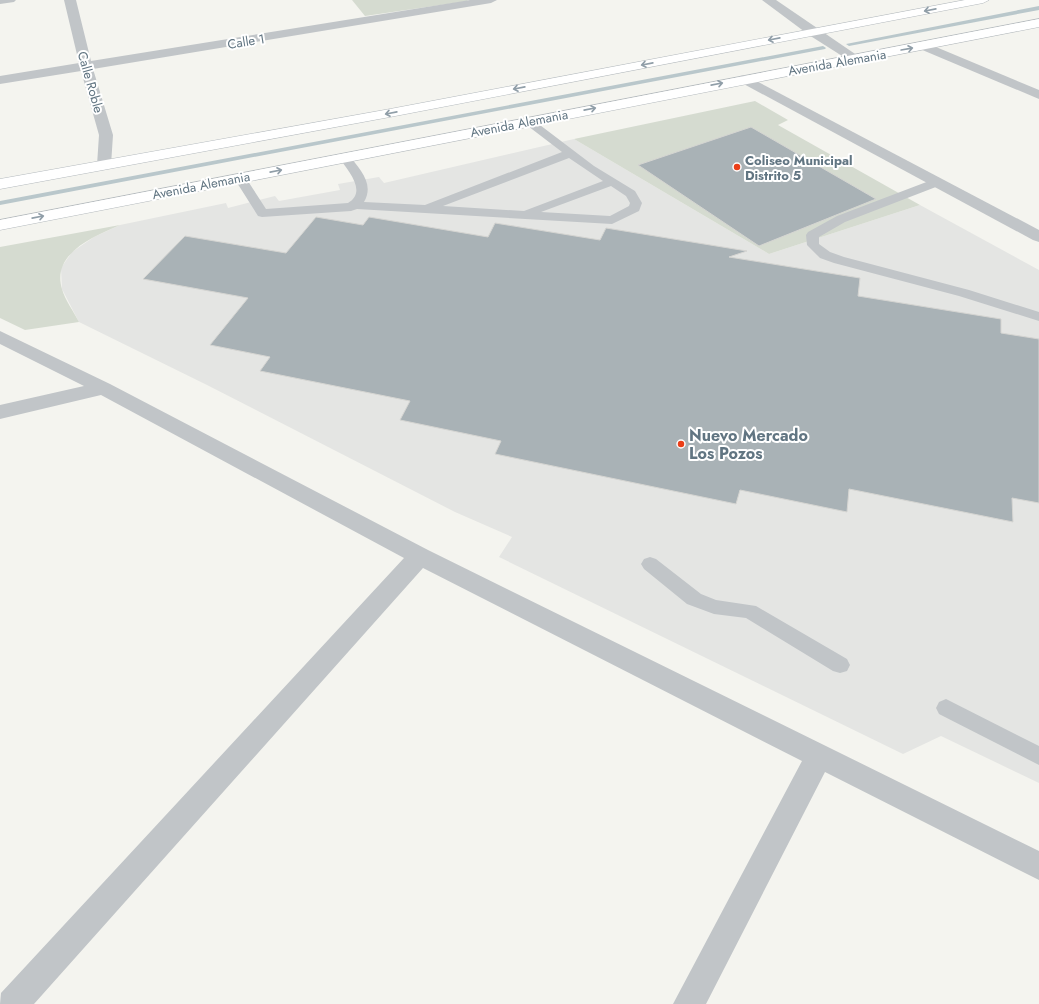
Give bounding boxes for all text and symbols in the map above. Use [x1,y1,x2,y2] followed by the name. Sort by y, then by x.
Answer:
[924,6,937,14] one-way arrow
[226,29,266,54] street label: Calle 1
[768,35,781,43] one-way arrow
[787,45,888,80] street label: Avenida Alemania
[901,45,914,53] one-way arrow
[73,49,108,115] street label: Calle Roble
[641,60,654,68] one-way arrow
[710,80,723,88] one-way arrow
[513,84,526,92] one-way arrow
[469,105,570,142] street label: Avenida Alemania
[583,105,596,113] one-way arrow
[385,109,398,117] one-way arrow
[745,151,853,185] place label: Coliseo Municipal Distrito 5
[732,162,742,172] marker: Coliseo Municipal Distrito 5
[269,166,282,174] one-way arrow
[151,167,252,204] street label: Avenida Alemania
[31,213,44,221] one-way arrow
[689,424,808,465] place label: Nuevo Mercado Los Pozos
[676,439,686,449] marker: Nuevo Mercado Los Pozos

